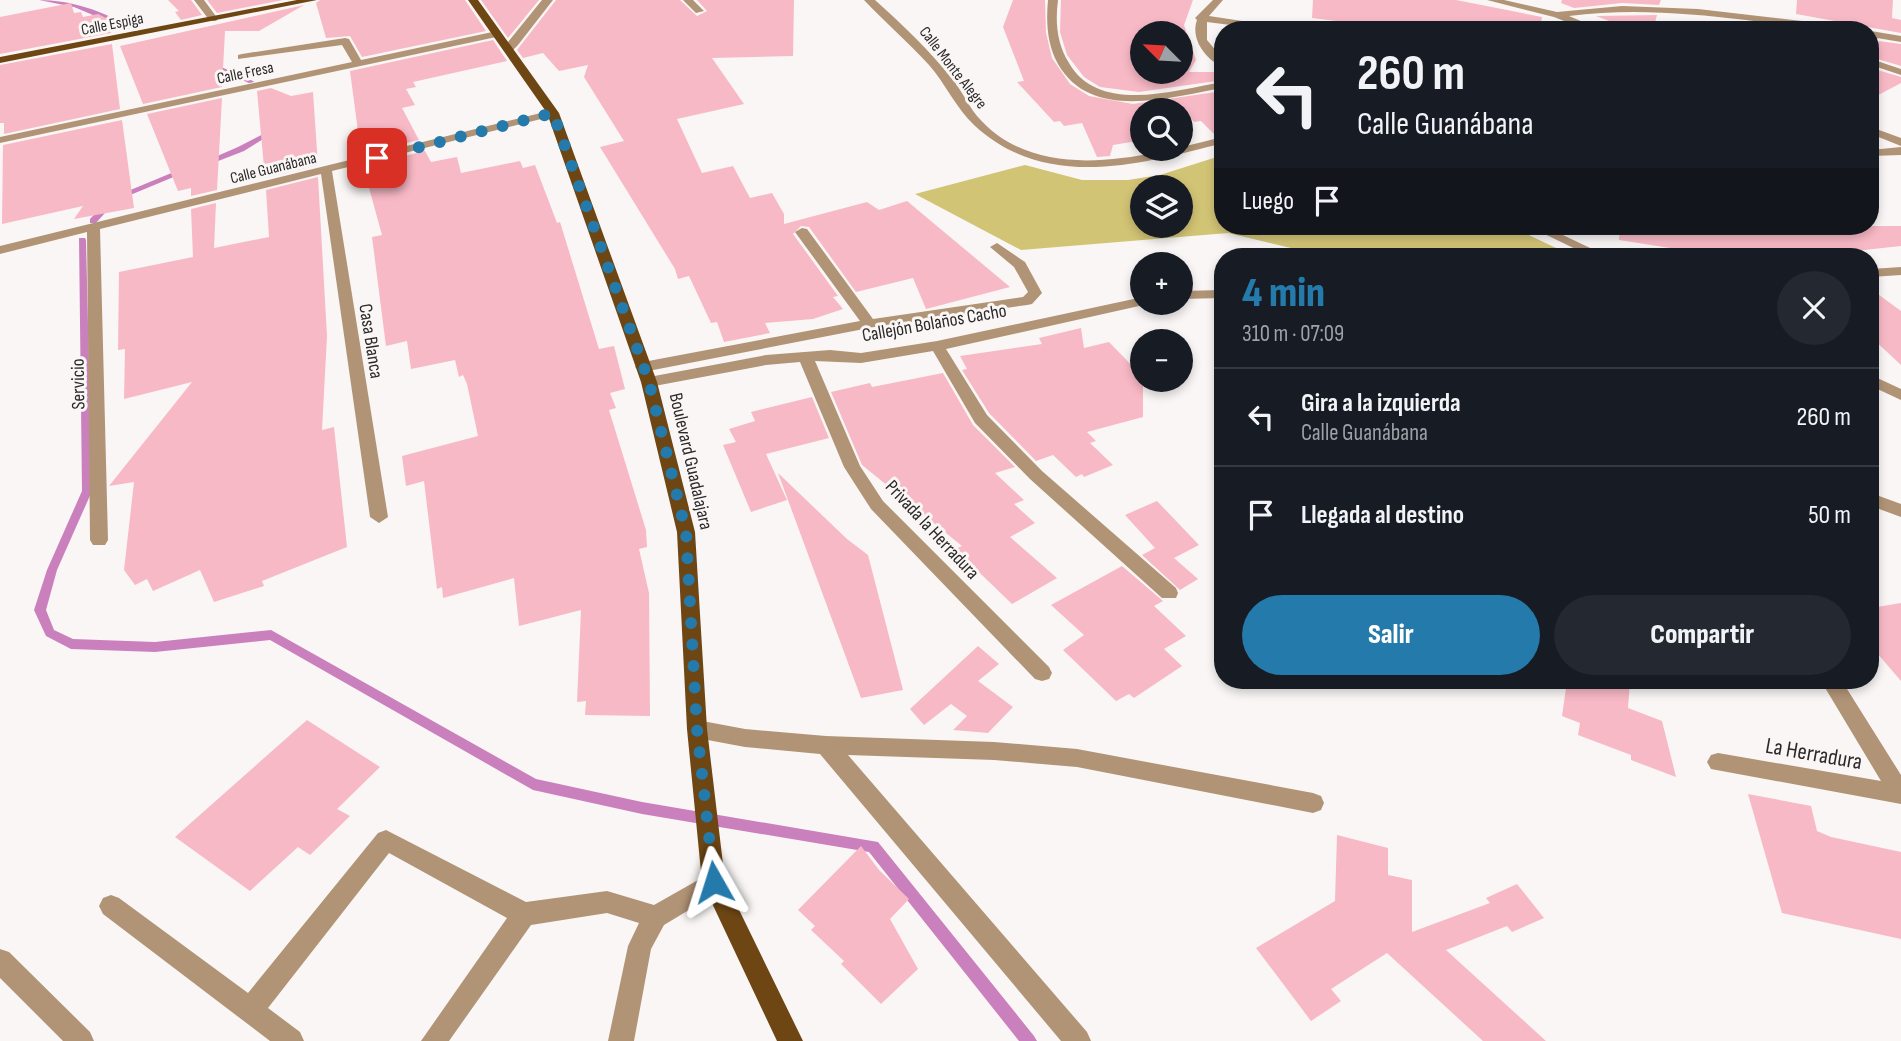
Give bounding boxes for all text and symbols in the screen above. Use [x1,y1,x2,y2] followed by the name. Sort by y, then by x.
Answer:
[80,9,145,40] street label: Calle Espiga
[1130,21,1194,84] north arrow
[1130,21,1193,392] map controls
[915,23,991,113] street label: Calle Monte Alegre
[1357,45,1465,104] text: 260 m
[1242,49,1333,140] icon: left
[215,58,275,89] street label: Calle Fresa
[1130,98,1193,161] button: search
[1357,105,1533,144] text: Calle Guanábana
[347,128,407,188] pin
[358,139,396,177] icon: arrive
[228,149,318,188] street label: Calle Guanábana
[1130,175,1193,238] button: layers
[1308,182,1346,220] icon: arrive
[1242,186,1294,217] text: Luego
[1130,252,1193,315] button: +
[1242,268,1325,319] text: 4 min
[1777,271,1851,345] button: close
[860,299,1008,347] street label: Callejón Bolaños Cacho
[353,302,388,380] street label: Casa Blanca
[1242,320,1344,348] text: 310 m · 07:09
[1130,329,1193,392] button: −
[67,358,90,410] street label: Servicio
[1301,388,1461,419] text: Gira a la izquierda
[664,391,717,532] street label: Boulevard Guadalajara
[1242,398,1280,436] icon: left
[1796,402,1851,433] text: 260 m
[1301,419,1428,447] text: Calle Guanábana
[880,476,984,584] street label: Privada la Herradura
[1242,496,1280,534] icon: arrive
[1301,500,1464,531] text: Llegada al destino
[1808,500,1851,531] text: 50 m
[1242,595,1540,675] button: Salir
[1554,595,1851,675] button: Compartir
[1763,732,1864,776] street label: La Herradura
[677,845,751,919] position arrow

